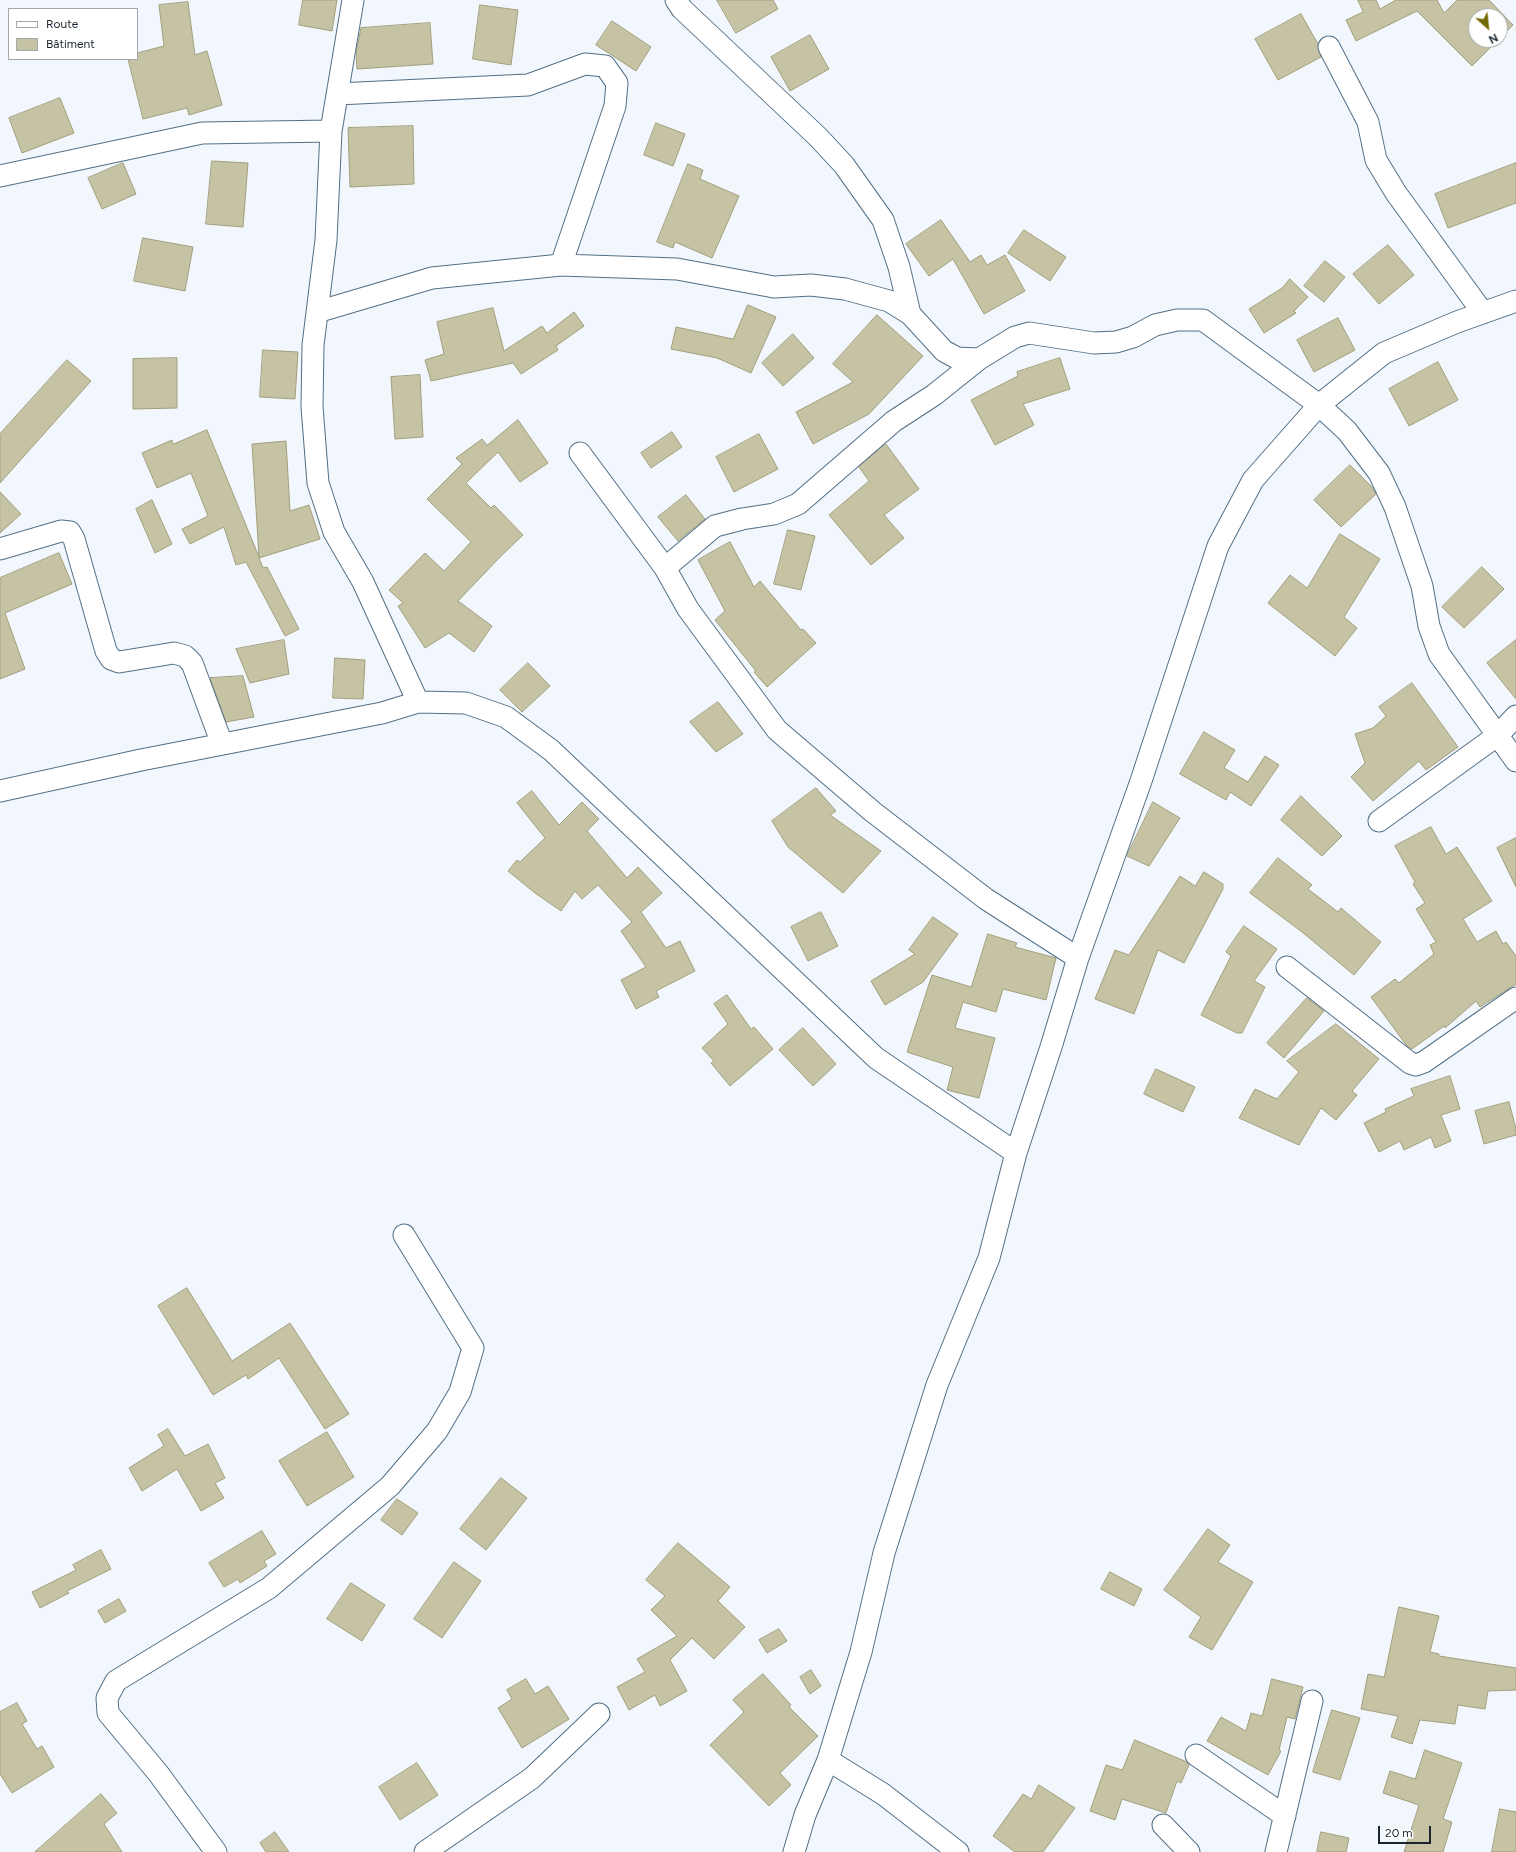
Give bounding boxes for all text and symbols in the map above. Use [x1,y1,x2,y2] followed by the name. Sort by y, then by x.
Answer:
[8,8,138,60] legend
[1468,8,1508,48] north arrow
[46,17,78,31] text: Route
[1486,31,1500,46] text: N
[46,37,95,51] text: Bâtiment
[1380,1818,1433,1844] scale bar
[1385,1826,1413,1840] text: 20 m

